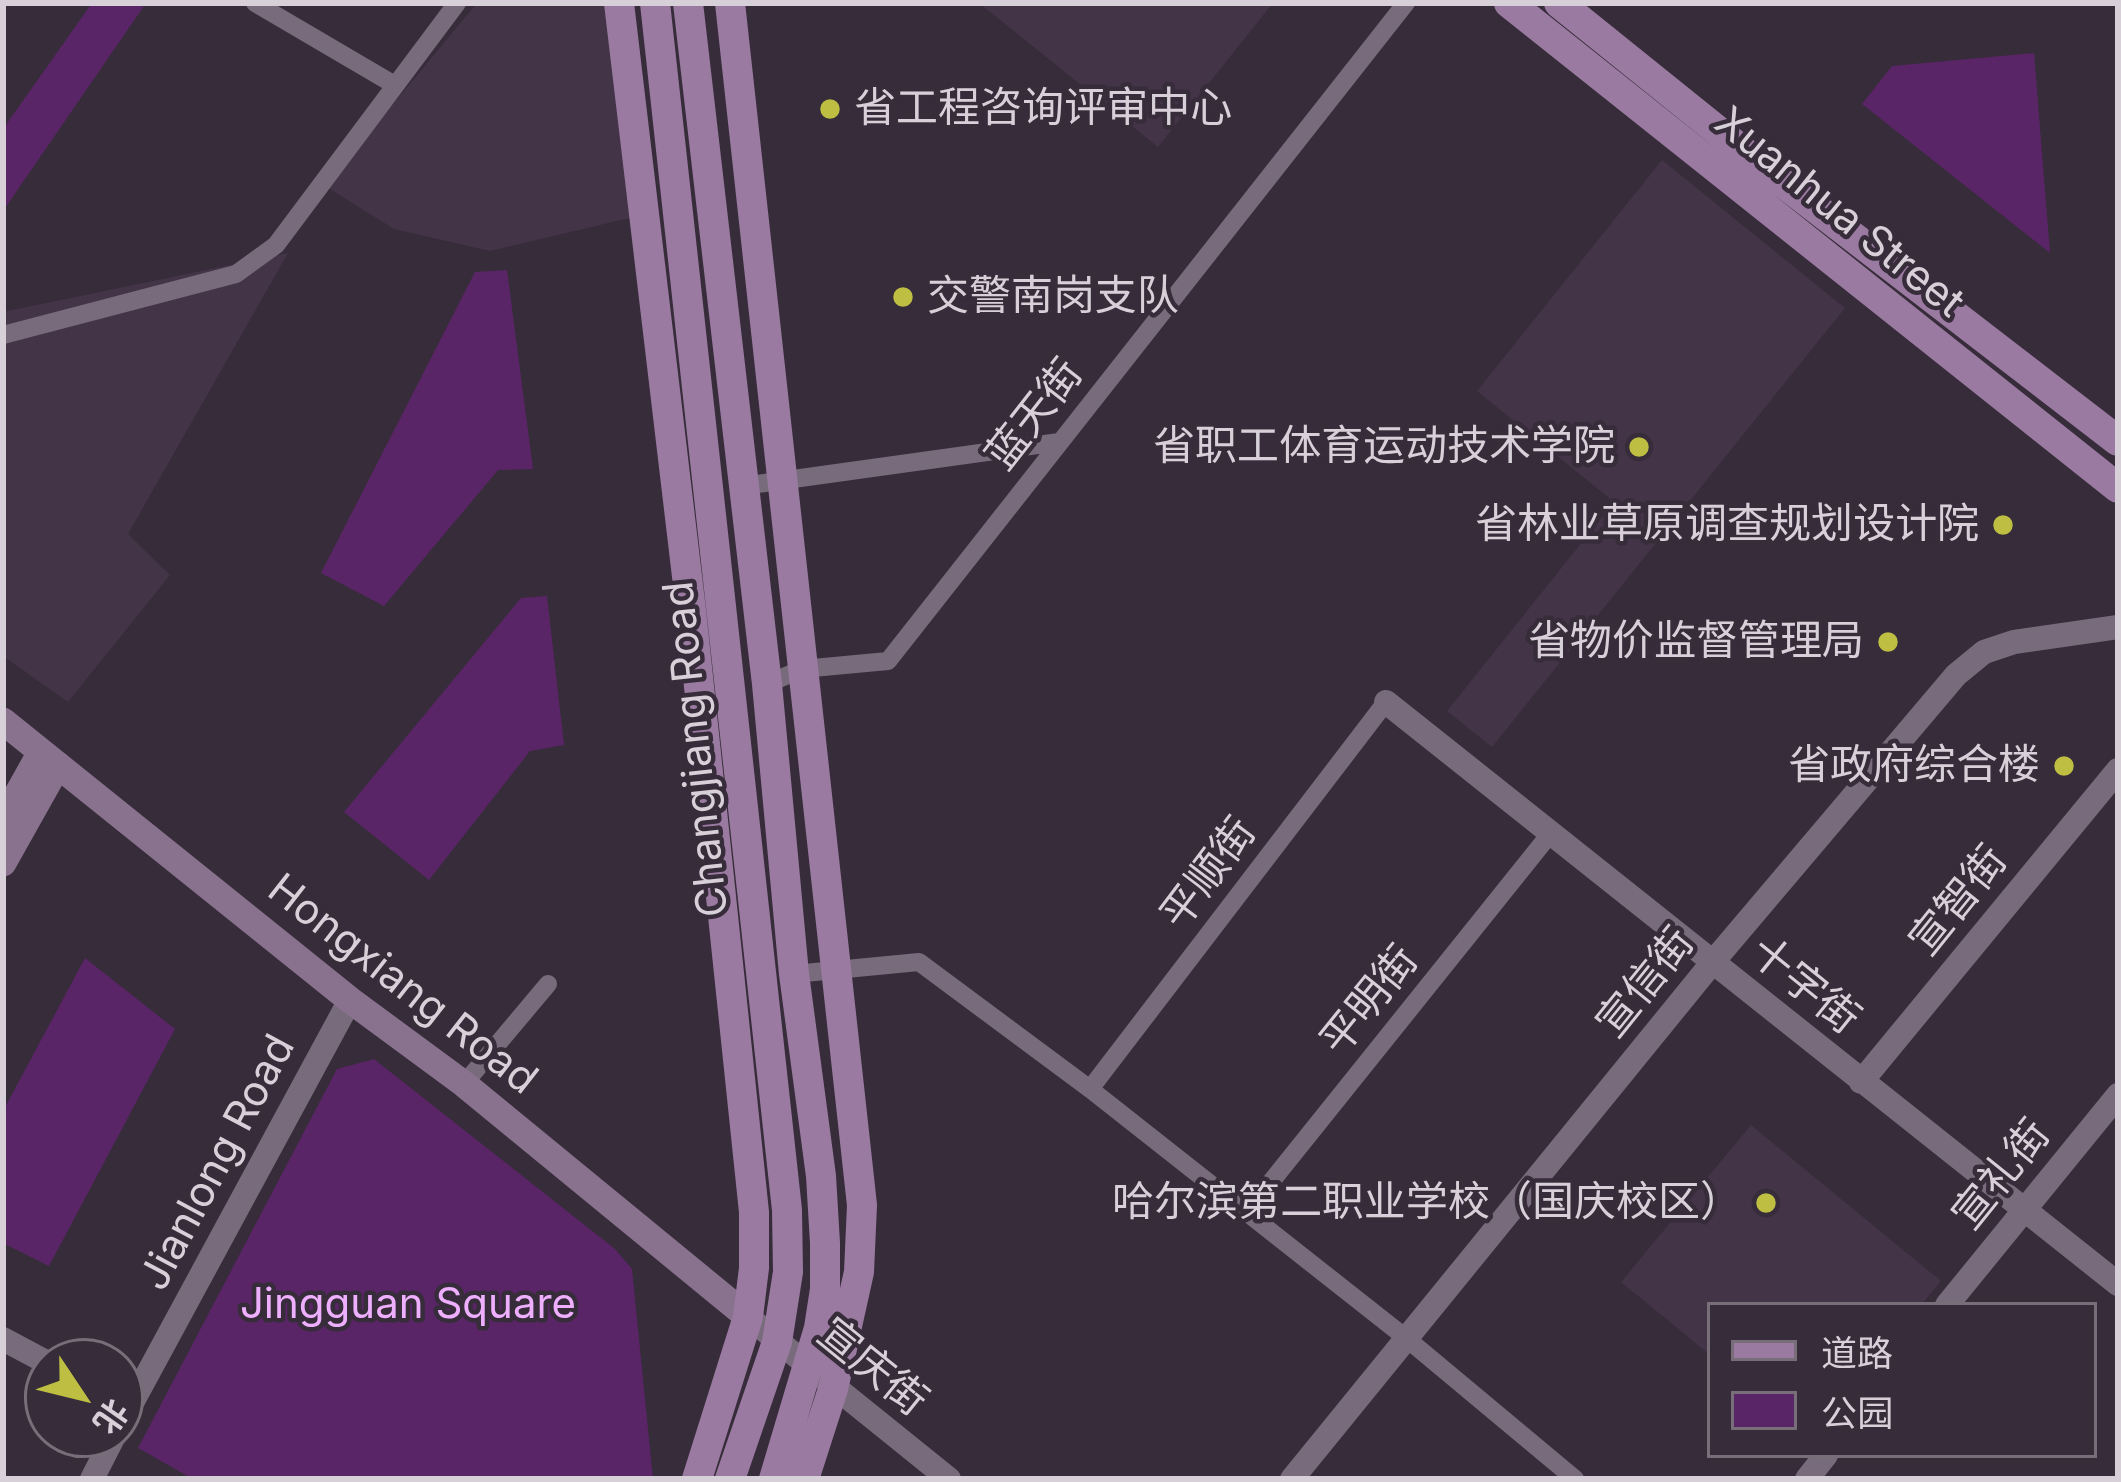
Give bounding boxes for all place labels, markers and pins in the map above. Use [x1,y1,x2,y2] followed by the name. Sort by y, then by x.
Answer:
[854,84,1232,134] place label: 省工程咨询评审中心
[817,96,843,122] marker: 省工程咨询评审中心
[927,272,1179,322] place label: 交警南岗支队
[890,284,916,310] marker: 交警南岗支队
[1153,422,1615,472] place label: 省职工体育运动技术学院
[1626,434,1652,460] marker: 省职工体育运动技术学院
[1475,500,1979,550] place label: 省林业草原调查规划设计院
[1990,512,2016,538] marker: 省林业草原调查规划设计院
[1528,617,1864,667] place label: 省物价监督管理局
[1875,629,1901,655] marker: 省物价监督管理局
[1788,741,2040,791] place label: 省政府综合楼
[2051,753,2077,779] marker: 省政府综合楼
[1112,1178,1742,1228] place label: 哈尔滨第二职业学校（国庆校区）
[1753,1190,1779,1216] marker: 哈尔滨第二职业学校（国庆校区）

